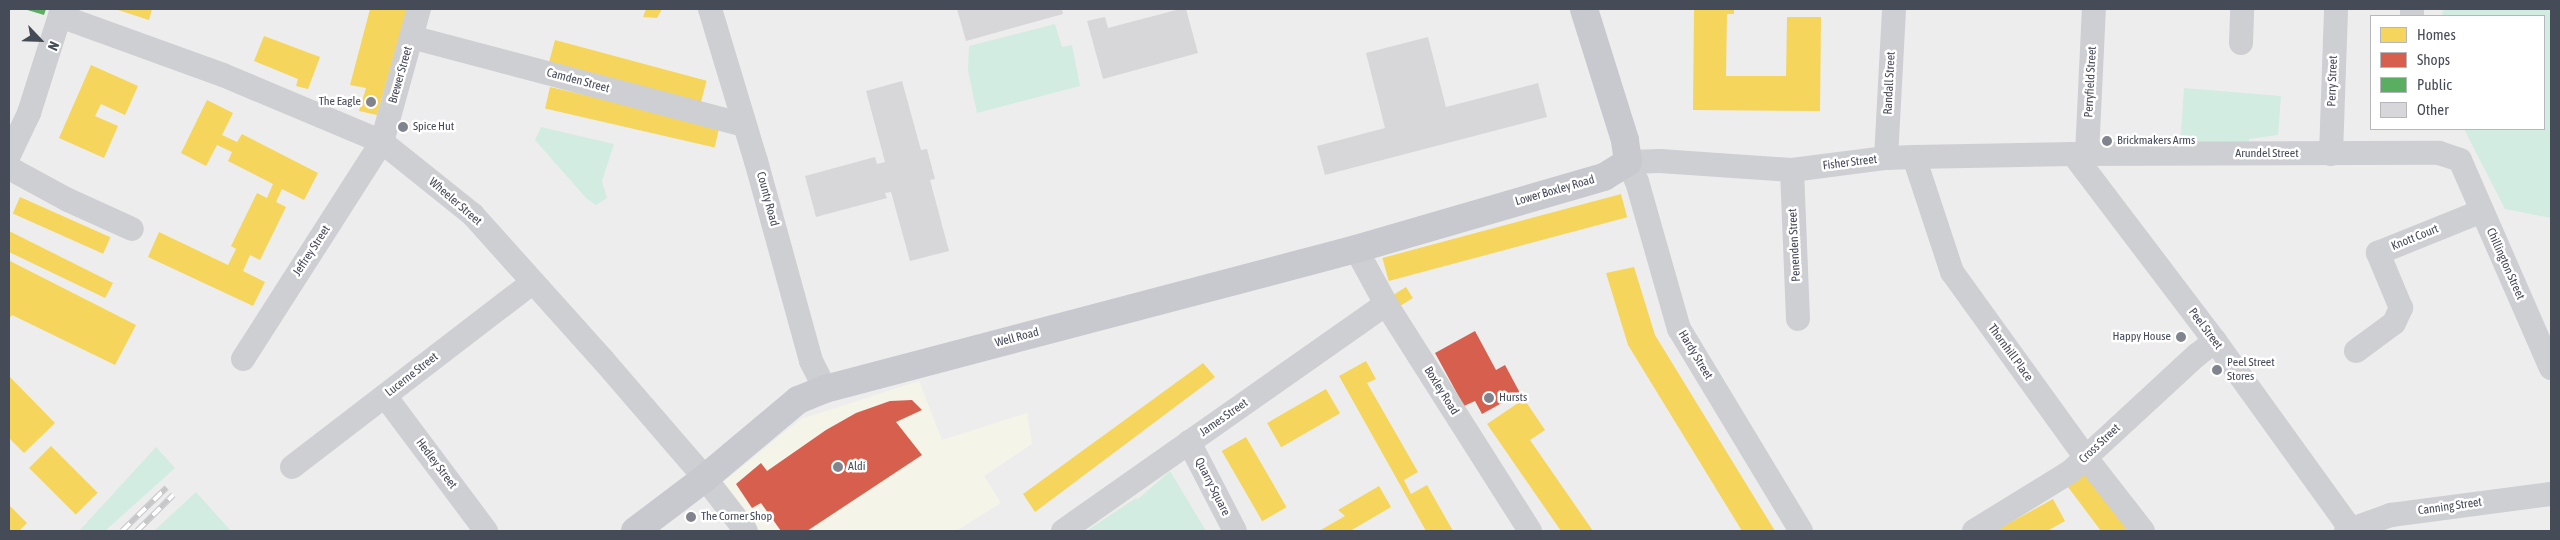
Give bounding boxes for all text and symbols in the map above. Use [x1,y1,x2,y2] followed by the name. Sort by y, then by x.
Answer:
[15,15,65,65] north arrow
[2370,15,2545,130] legend
[2417,26,2456,43] text: Homes
[45,39,63,53] text: N
[386,45,416,105] street label: Brewer Street
[2082,46,2100,118] street label: Perryfield Street
[1881,51,1899,115] street label: Randall Street
[2417,51,2450,68] text: Shops
[2325,55,2341,107] street label: Perry Street
[545,66,611,96] street label: Camden Street
[2417,76,2452,93] text: Public
[319,95,361,109] place label: The Eagle
[365,96,377,108] marker: The Eagle
[2417,101,2449,118] text: Other
[413,120,454,134] place label: Spice Hut
[397,121,409,133] marker: Spice Hut
[2117,134,2195,148] place label: Brickmakers Arms
[2101,135,2113,147] marker: Brickmakers Arms
[2235,147,2299,161] street label: Arundel Street
[1822,153,1878,173] street label: Fisher Street
[753,170,781,228] street label: County Road
[1514,173,1596,209] street label: Lower Boxley Road
[426,175,484,229] street label: Wheeler Street
[1786,208,1804,282] street label: Penenden Street
[2389,222,2441,254] street label: Knott Court
[290,223,334,279] street label: Jeffrey Street
[2483,226,2527,302] street label: Chillington Street
[2185,306,2225,352] street label: Peel Street
[1984,322,2036,384] street label: Thornhill Place
[994,325,1040,351] street label: Well Road
[1675,328,1715,382] street label: Hardy Street
[2113,330,2171,344] place label: Happy House
[2175,331,2187,343] marker: Happy House
[383,350,441,400] street label: Lucerne Street
[2227,356,2275,384] place label: Peel Street Stores
[1421,364,1461,418] street label: Boxley Road
[2211,364,2223,376] marker: Peel Street Stores
[1499,391,1527,405] place label: Hursts
[1483,392,1495,404] marker: Hursts
[1197,396,1251,440] street label: James Street
[2076,421,2124,467] street label: Cross Street
[412,436,460,492] street label: Hedley Street
[1191,456,1233,518] street label: Quarry Square
[848,460,865,474] place label: Aldi
[832,461,844,473] marker: Aldi
[2417,495,2483,519] street label: Canning Street
[701,510,772,524] place label: The Corner Shop
[685,511,697,523] marker: The Corner Shop

